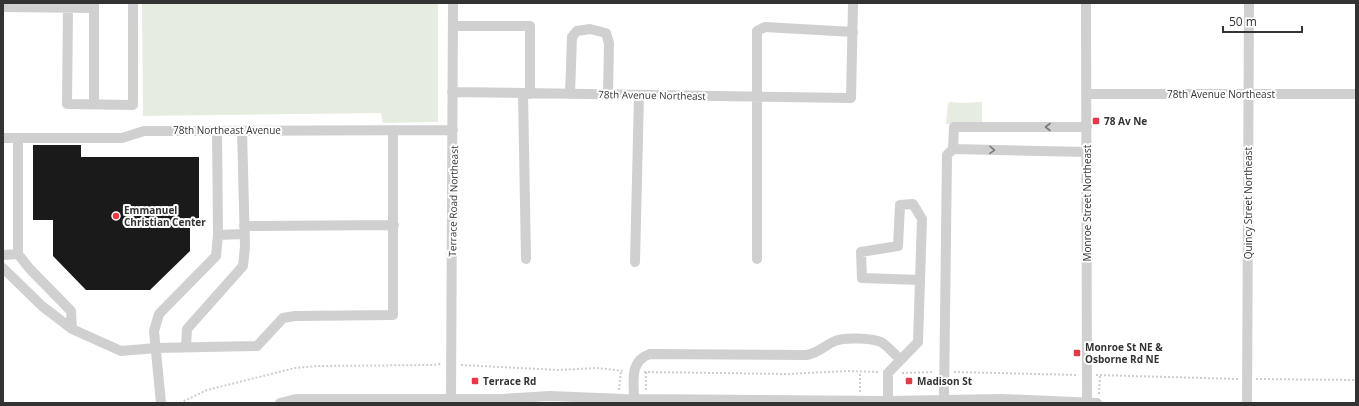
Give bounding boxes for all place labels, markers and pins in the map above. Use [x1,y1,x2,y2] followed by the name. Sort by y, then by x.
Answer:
[1104,114,1147,128] place label: 78 Av Ne
[1091,116,1101,126] marker: 78 Av Ne
[124,203,206,229] place label: Emmanuel Christian Center
[111,211,121,221] marker: Emmanuel Christian Center
[1085,340,1163,366] place label: Monroe St NE & Osborne Rd NE
[1072,348,1082,358] marker: Monroe St NE & Osborne Rd NE
[483,374,536,388] place label: Terrace Rd
[917,374,973,388] place label: Madison St
[470,376,480,386] marker: Terrace Rd
[904,376,914,386] marker: Madison St

